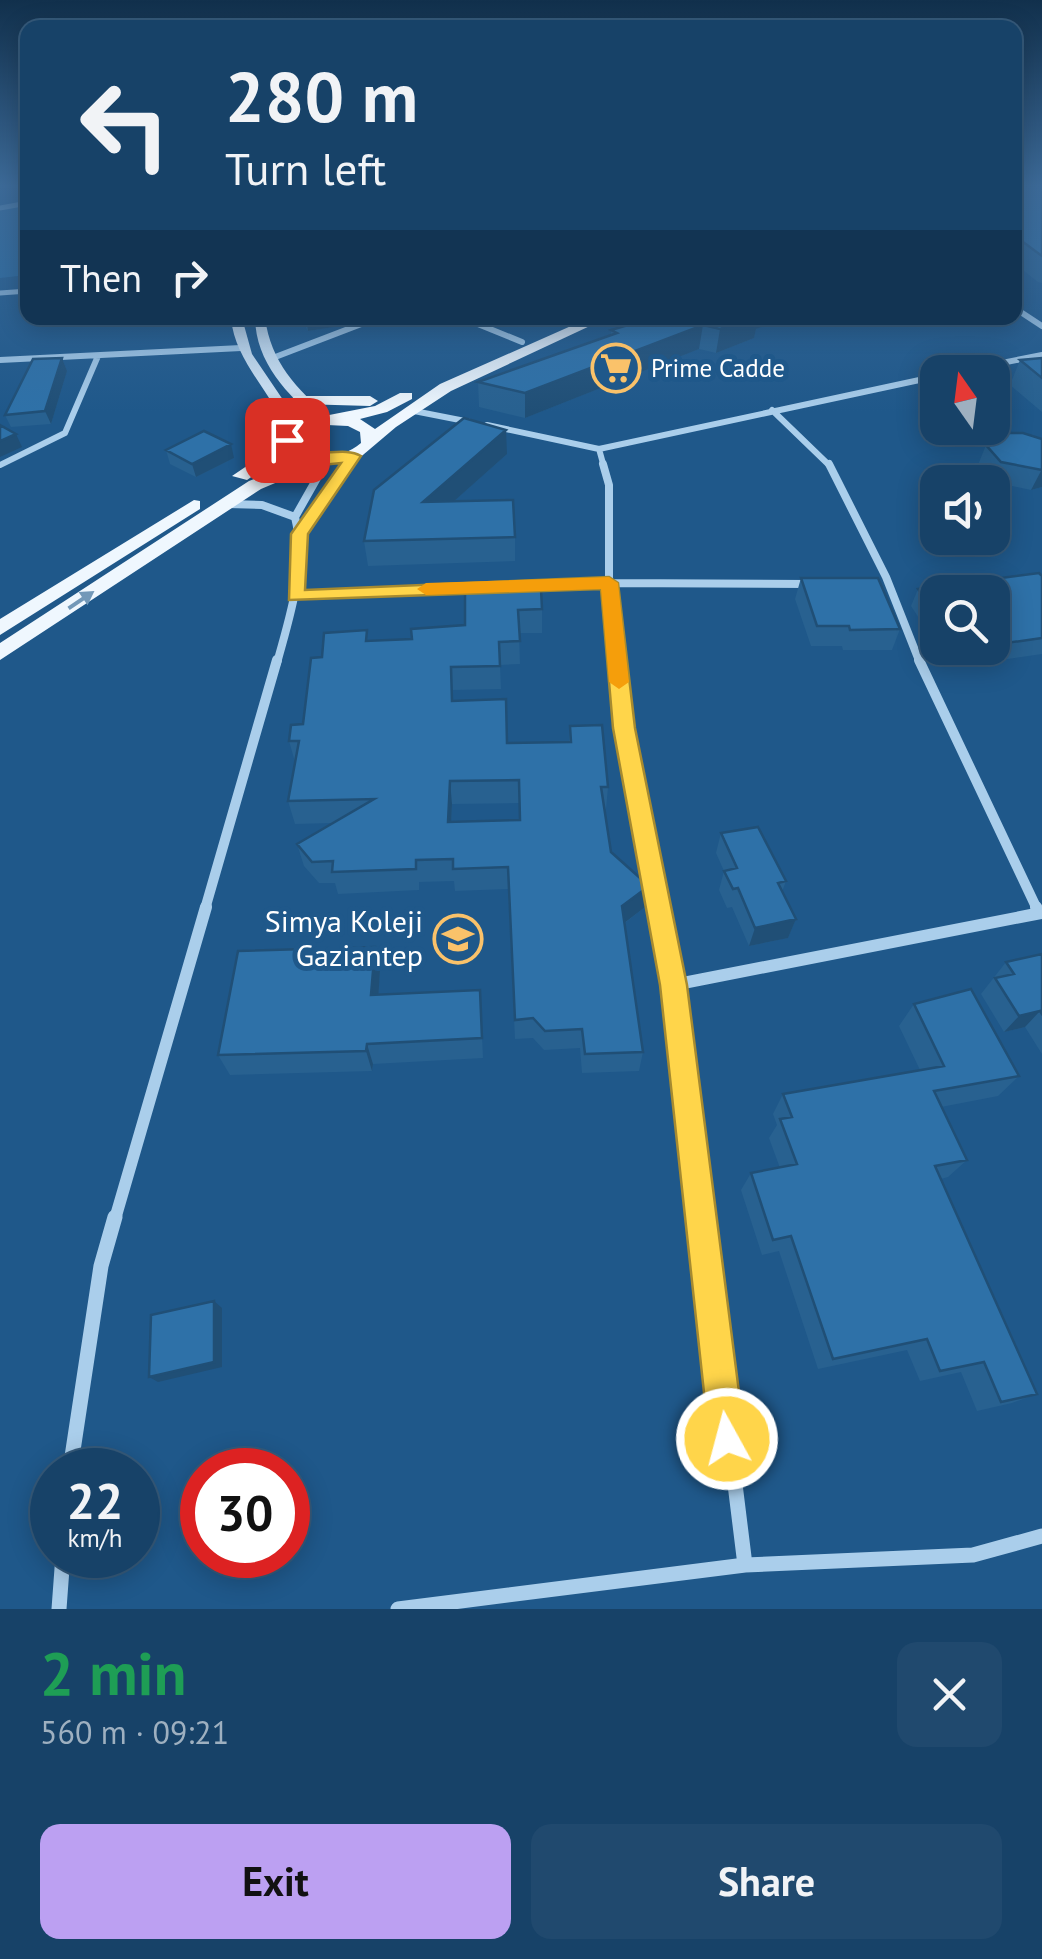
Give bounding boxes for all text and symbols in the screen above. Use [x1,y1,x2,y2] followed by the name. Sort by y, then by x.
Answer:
[225,51,418,141] text: 280 m
[60,60,190,190] icon: left
[225,139,386,197] text: Turn left
[162,250,217,305] icon: right
[60,253,142,302] text: Then
[590,342,642,394] supermarket icon: Prime Cadde
[651,352,785,384] place label: Prime Cadde
[920,355,1010,445] north arrow
[920,355,1010,665] map controls
[245,398,330,483] pin
[260,413,315,468] icon: arrive
[920,465,1010,555] button: sound
[920,575,1010,665] button: search
[68,591,95,609] one-way arrow
[265,901,423,974] place label: Simya Koleji Gaziantep
[432,913,484,965] school or university icon: Simya Koleji Gaziantep
[675,1387,779,1491] position arrow
[180,1448,310,1578] speed limit sign: 30
[67,1468,123,1533] text: 22
[68,1522,122,1554] text: km/h
[40,1634,186,1712] text: 2 min
[897,1642,1002,1747] button: close
[40,1711,229,1753] text: 560 m · 09:21
[40,1824,511,1939] button: Exit
[531,1824,1002,1939] button: Share

